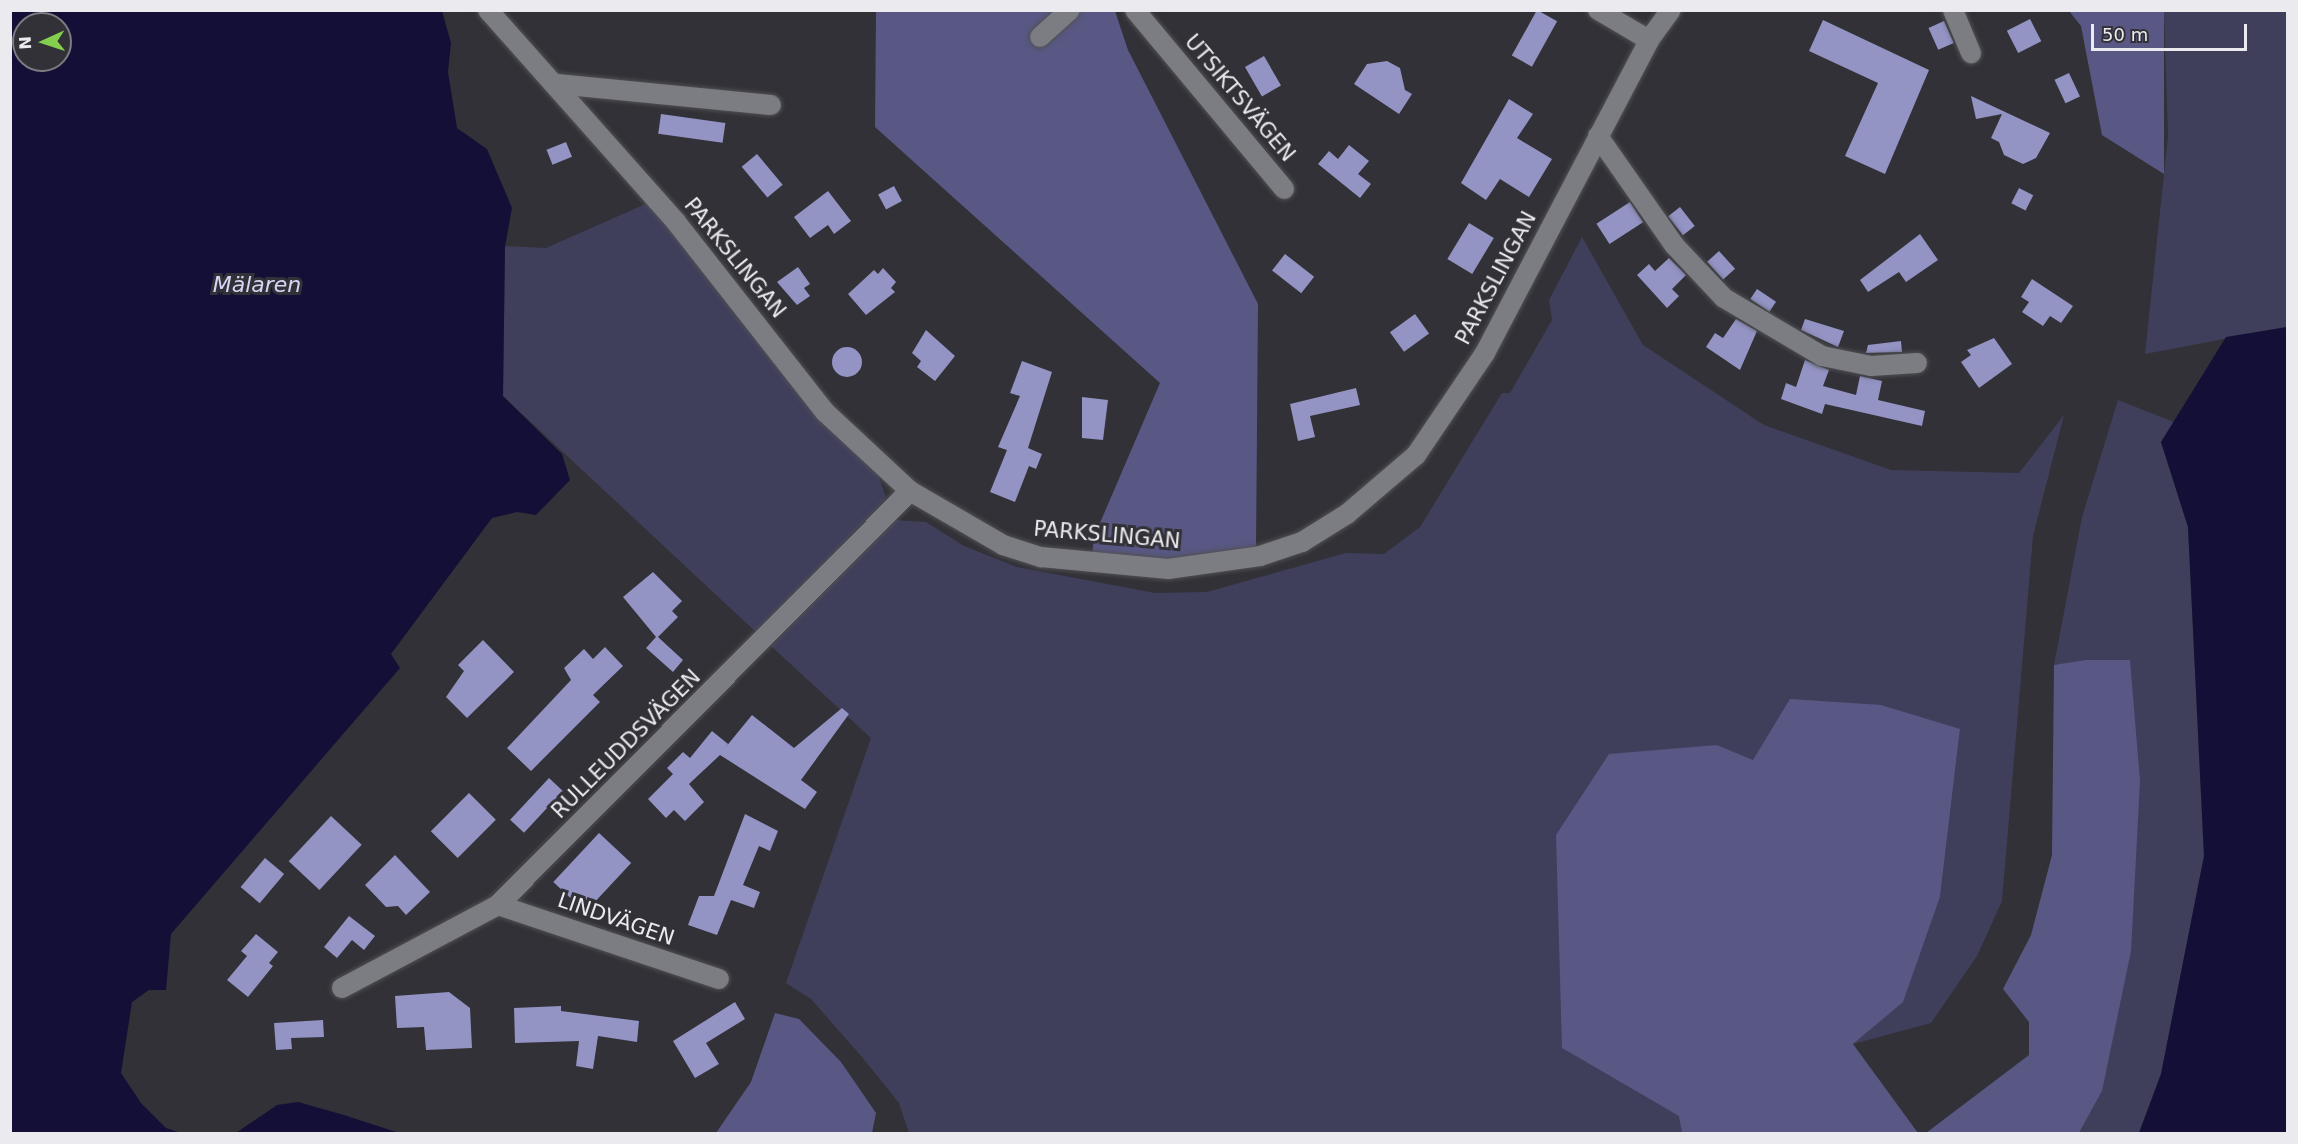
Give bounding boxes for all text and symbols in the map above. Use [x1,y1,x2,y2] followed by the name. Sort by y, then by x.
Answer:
[12,12,72,72] north arrow
[2094,12,2250,50] scale bar
[2102,24,2148,45] text: 50 m
[1179,29,1301,167] street label: UTSIKTSVÄGEN
[16,36,35,50] text: N
[679,193,791,323] street label: PARKSLINGAN
[1450,207,1542,349] street label: PARKSLINGAN
[213,272,301,298] water label: Mälaren
[1033,516,1181,554] street label: PARKSLINGAN
[546,664,706,824] street label: RULLEUDDSVÄGEN
[554,887,678,951] street label: LINDVÄGEN

